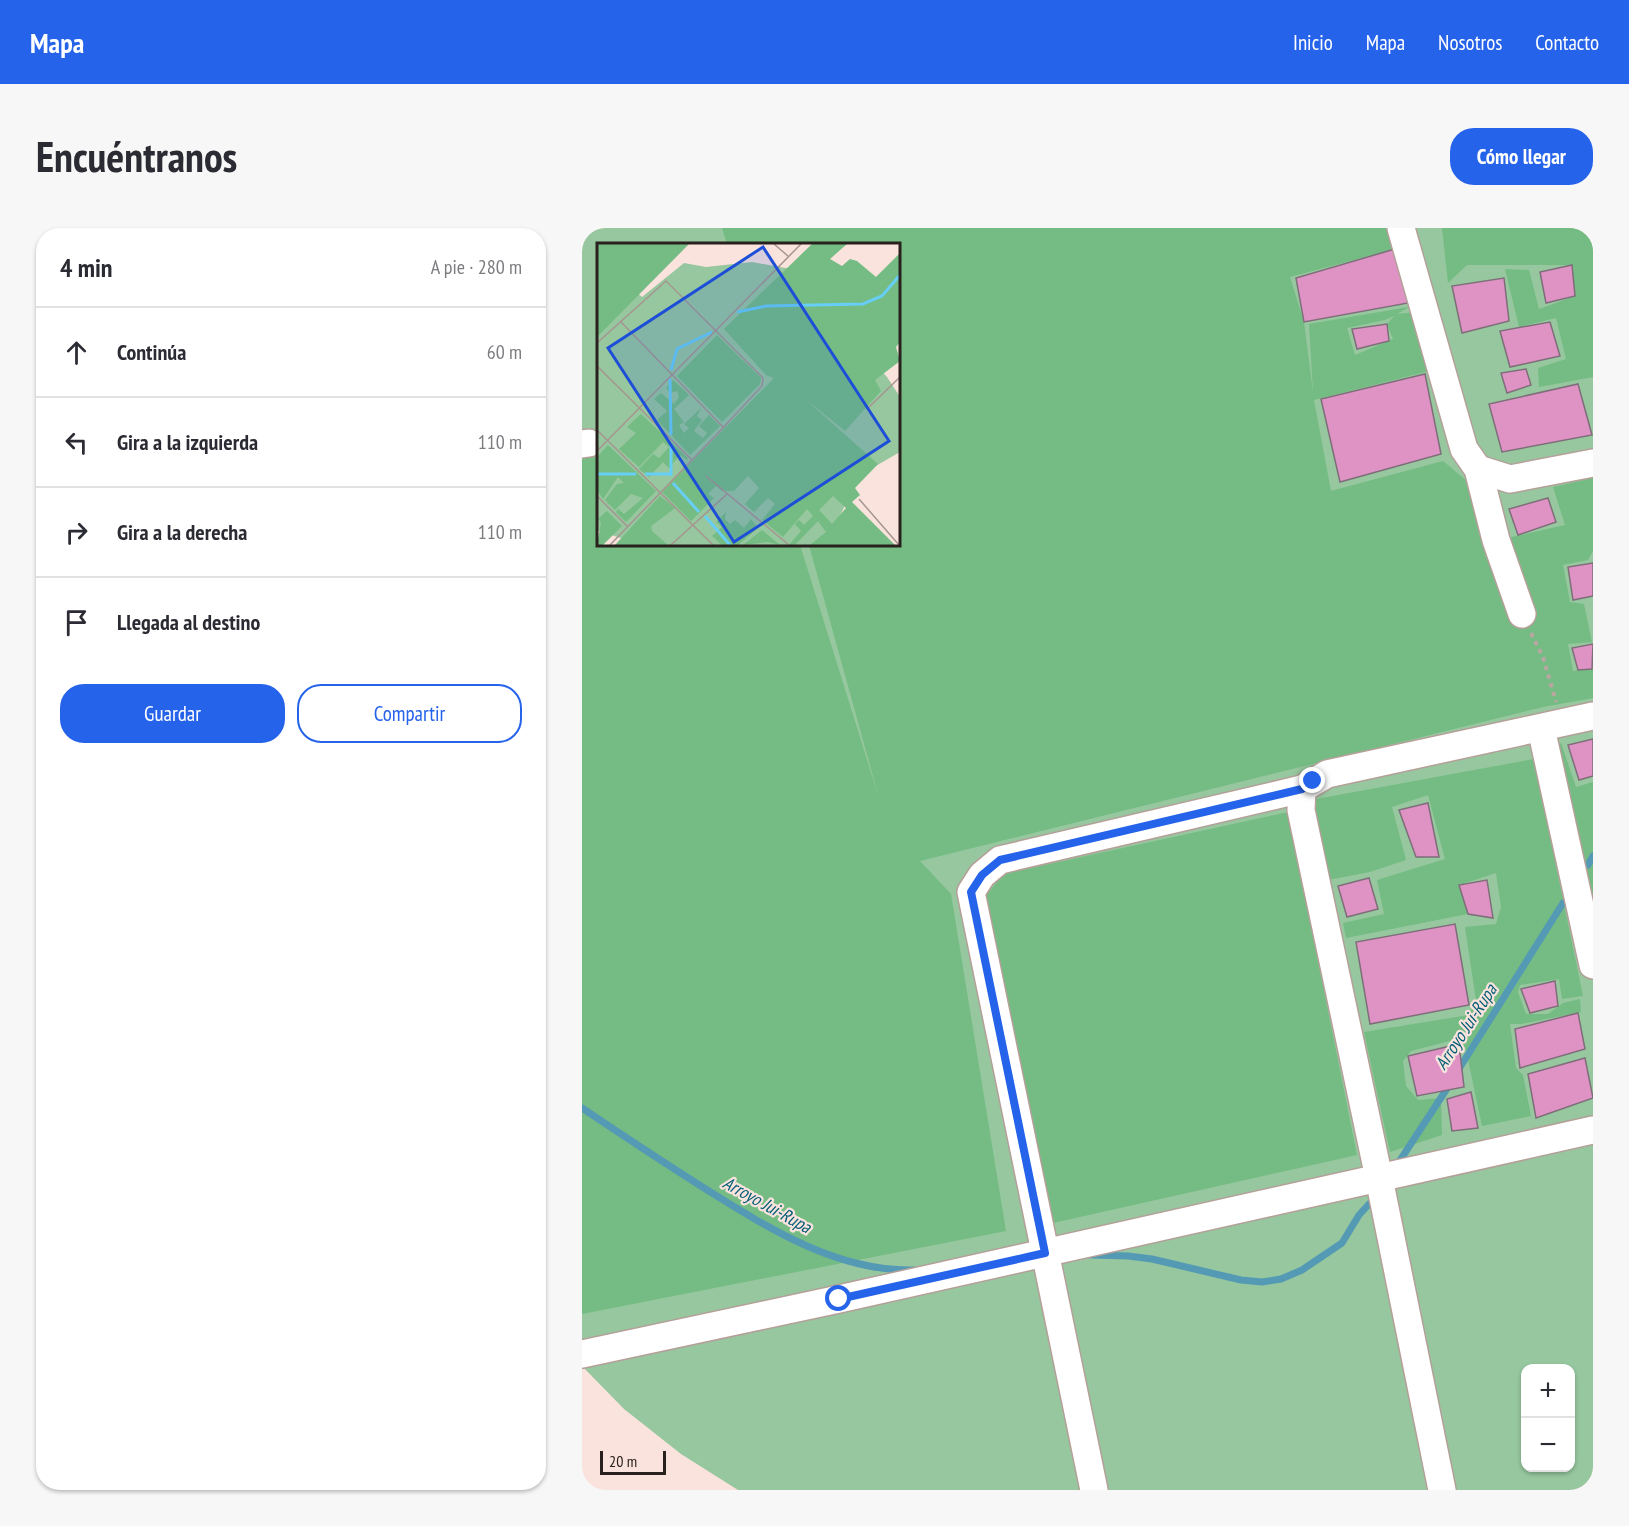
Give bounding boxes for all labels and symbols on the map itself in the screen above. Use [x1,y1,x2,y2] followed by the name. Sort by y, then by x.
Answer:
[597,243,900,546] inset map
[1299,767,1325,793] route end
[1429,979,1502,1074] water label: Arroyo Jui-Rupa
[719,1171,816,1239] water label: Arroyo Jui-Rupa
[825,1285,851,1311] route start
[600,1448,666,1476] scale bar

